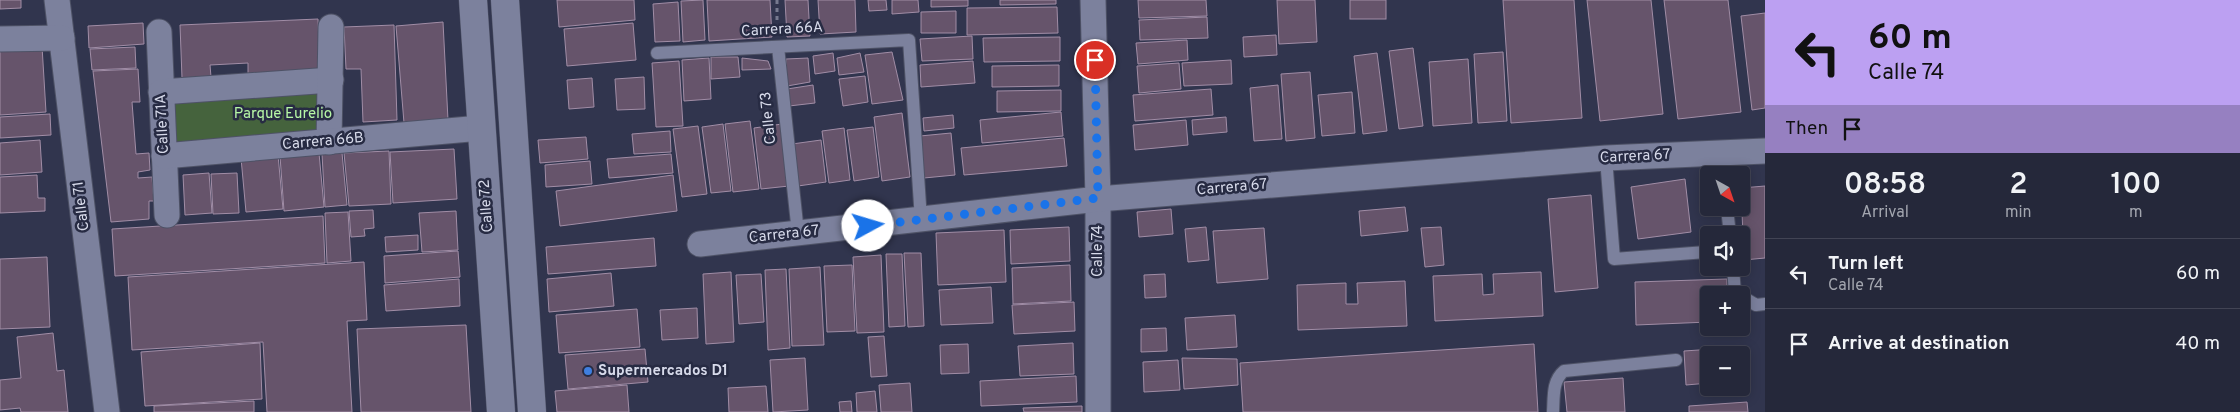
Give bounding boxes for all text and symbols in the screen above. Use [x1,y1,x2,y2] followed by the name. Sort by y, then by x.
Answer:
[1868,17,1952,61] text: 60 m
[741,18,823,42] street label: Carrera 66A
[1785,20,1850,85] icon: left
[1074,39,1116,81] pin
[1081,46,1109,74] icon: arrive
[1868,60,1944,87] text: Calle 74
[757,91,781,145] street label: Calle 73
[152,94,174,154] street label: Calle 71A
[234,105,332,124] park label: Parque Eurelio
[1838,115,1866,143] icon: arrive
[1785,117,1828,141] text: Then
[281,129,365,155] street label: Carrera 66B
[1599,146,1671,168] street label: Carrera 67
[1700,166,1750,216] north arrow
[1700,166,1750,396] map controls
[1844,167,1926,204] text: 08:58
[2009,167,2027,204] text: 2
[2110,167,2161,204] text: 100
[1196,175,1268,201] street label: Carrera 67
[476,179,498,233] street label: Calle 72
[70,180,94,232] street label: Calle 71
[841,199,893,251] position arrow
[1861,203,1909,223] text: Arrival
[2005,203,2032,223] text: min
[2129,203,2143,223] text: m
[748,222,820,248] street label: Carrera 67
[1089,225,1108,277] street label: Calle 74
[1700,226,1750,276] button: sound
[1828,252,1904,276] text: Turn left
[1785,260,1813,288] icon: left
[2176,262,2220,286] text: 60 m
[1828,276,1884,296] text: Calle 74
[1700,286,1750,336] button: +
[1785,330,1813,358] icon: arrive
[1828,332,2009,356] text: Arrive at destination
[2175,332,2220,356] text: 40 m
[1700,346,1750,396] button: −
[598,362,728,381] place label: Supermercados D1
[582,365,594,377] marker: Supermercados D1

